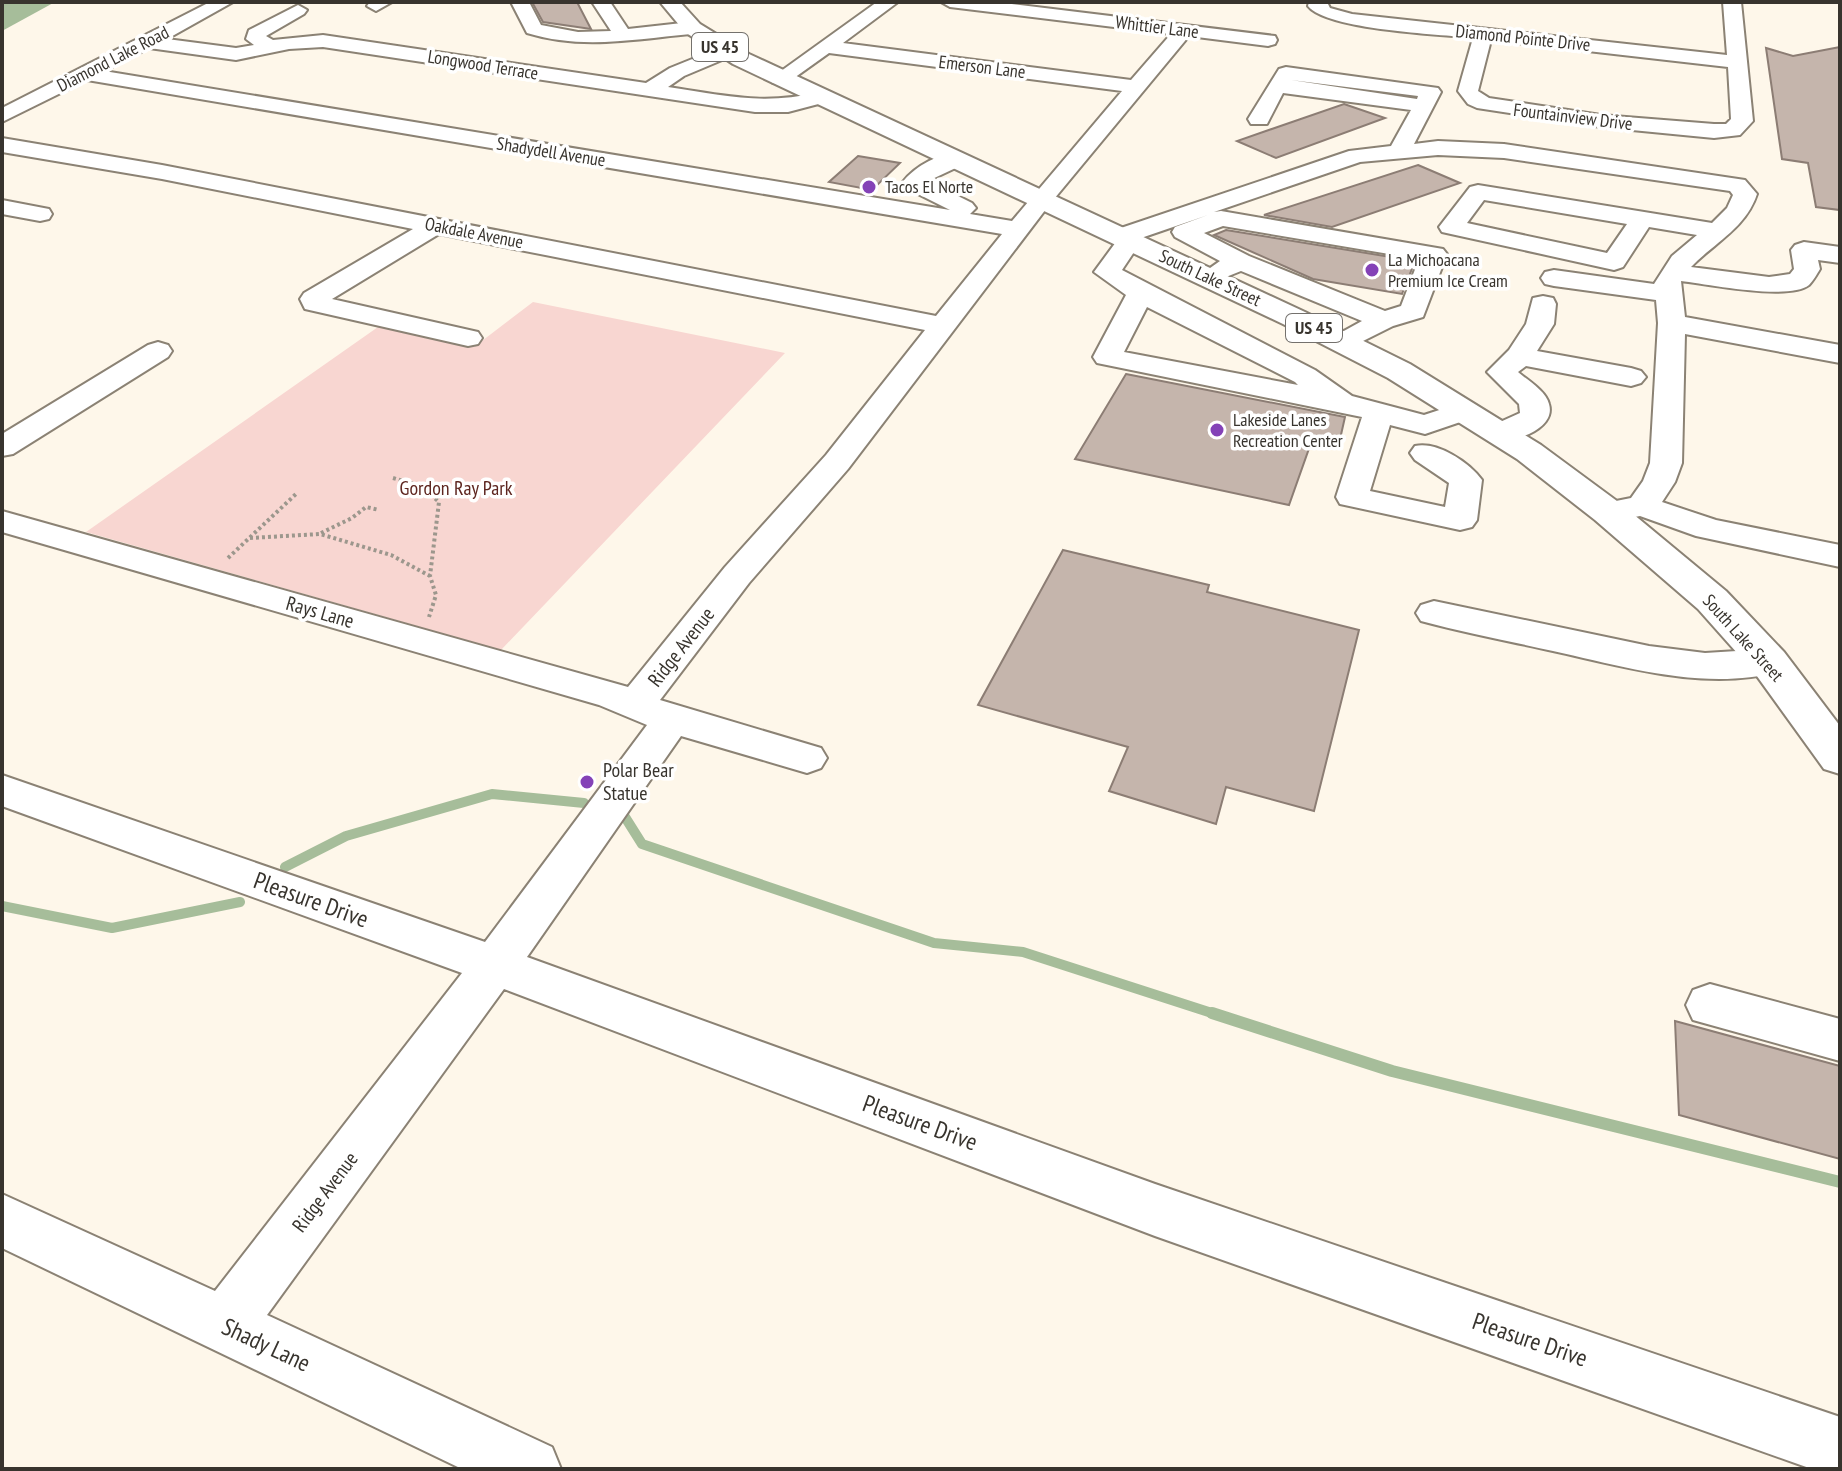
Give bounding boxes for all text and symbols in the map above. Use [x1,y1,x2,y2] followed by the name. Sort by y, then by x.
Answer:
[1114,10,1200,43] street label: Whittier Lane
[1454,19,1592,56] street label: Diamond Pointe Drive
[53,20,173,97] street label: Diamond Lake Road
[692,33,748,61] road number: US 45
[426,44,540,85] street label: Longwood Terrace
[937,50,1027,83] street label: Emerson Lane
[1512,98,1634,135] street label: Fountainview Drive
[495,132,607,171] street label: Shadydell Avenue
[885,175,973,198] place label: Tacos El Norte
[860,178,878,196] marker: Tacos El Norte
[423,212,525,253] street label: Oakdale Avenue
[1156,244,1265,311] street label: South Lake Street
[1388,248,1508,292] place label: La Michoacana Premium Ice Cream
[1363,261,1381,279] marker: La Michoacana Premium Ice Cream
[1286,314,1342,342] road number: US 45
[1233,408,1343,452] place label: Lakeside Lanes Recreation Center
[1208,421,1226,439] marker: Lakeside Lanes Recreation Center
[400,475,513,501] park label: Gordon Ray Park
[1698,589,1789,686] street label: South Lake Street
[283,590,357,634] street label: Rays Lane
[642,602,720,692] street label: Ridge Avenue
[603,757,674,806] place label: Polar Bear Statue
[578,773,596,791] marker: Polar Bear Statue
[250,865,373,935] street label: Pleasure Drive
[859,1088,982,1158] street label: Pleasure Drive
[286,1147,364,1237] street label: Ridge Avenue
[1469,1305,1592,1374] street label: Pleasure Drive
[217,1311,315,1378] street label: Shady Lane

